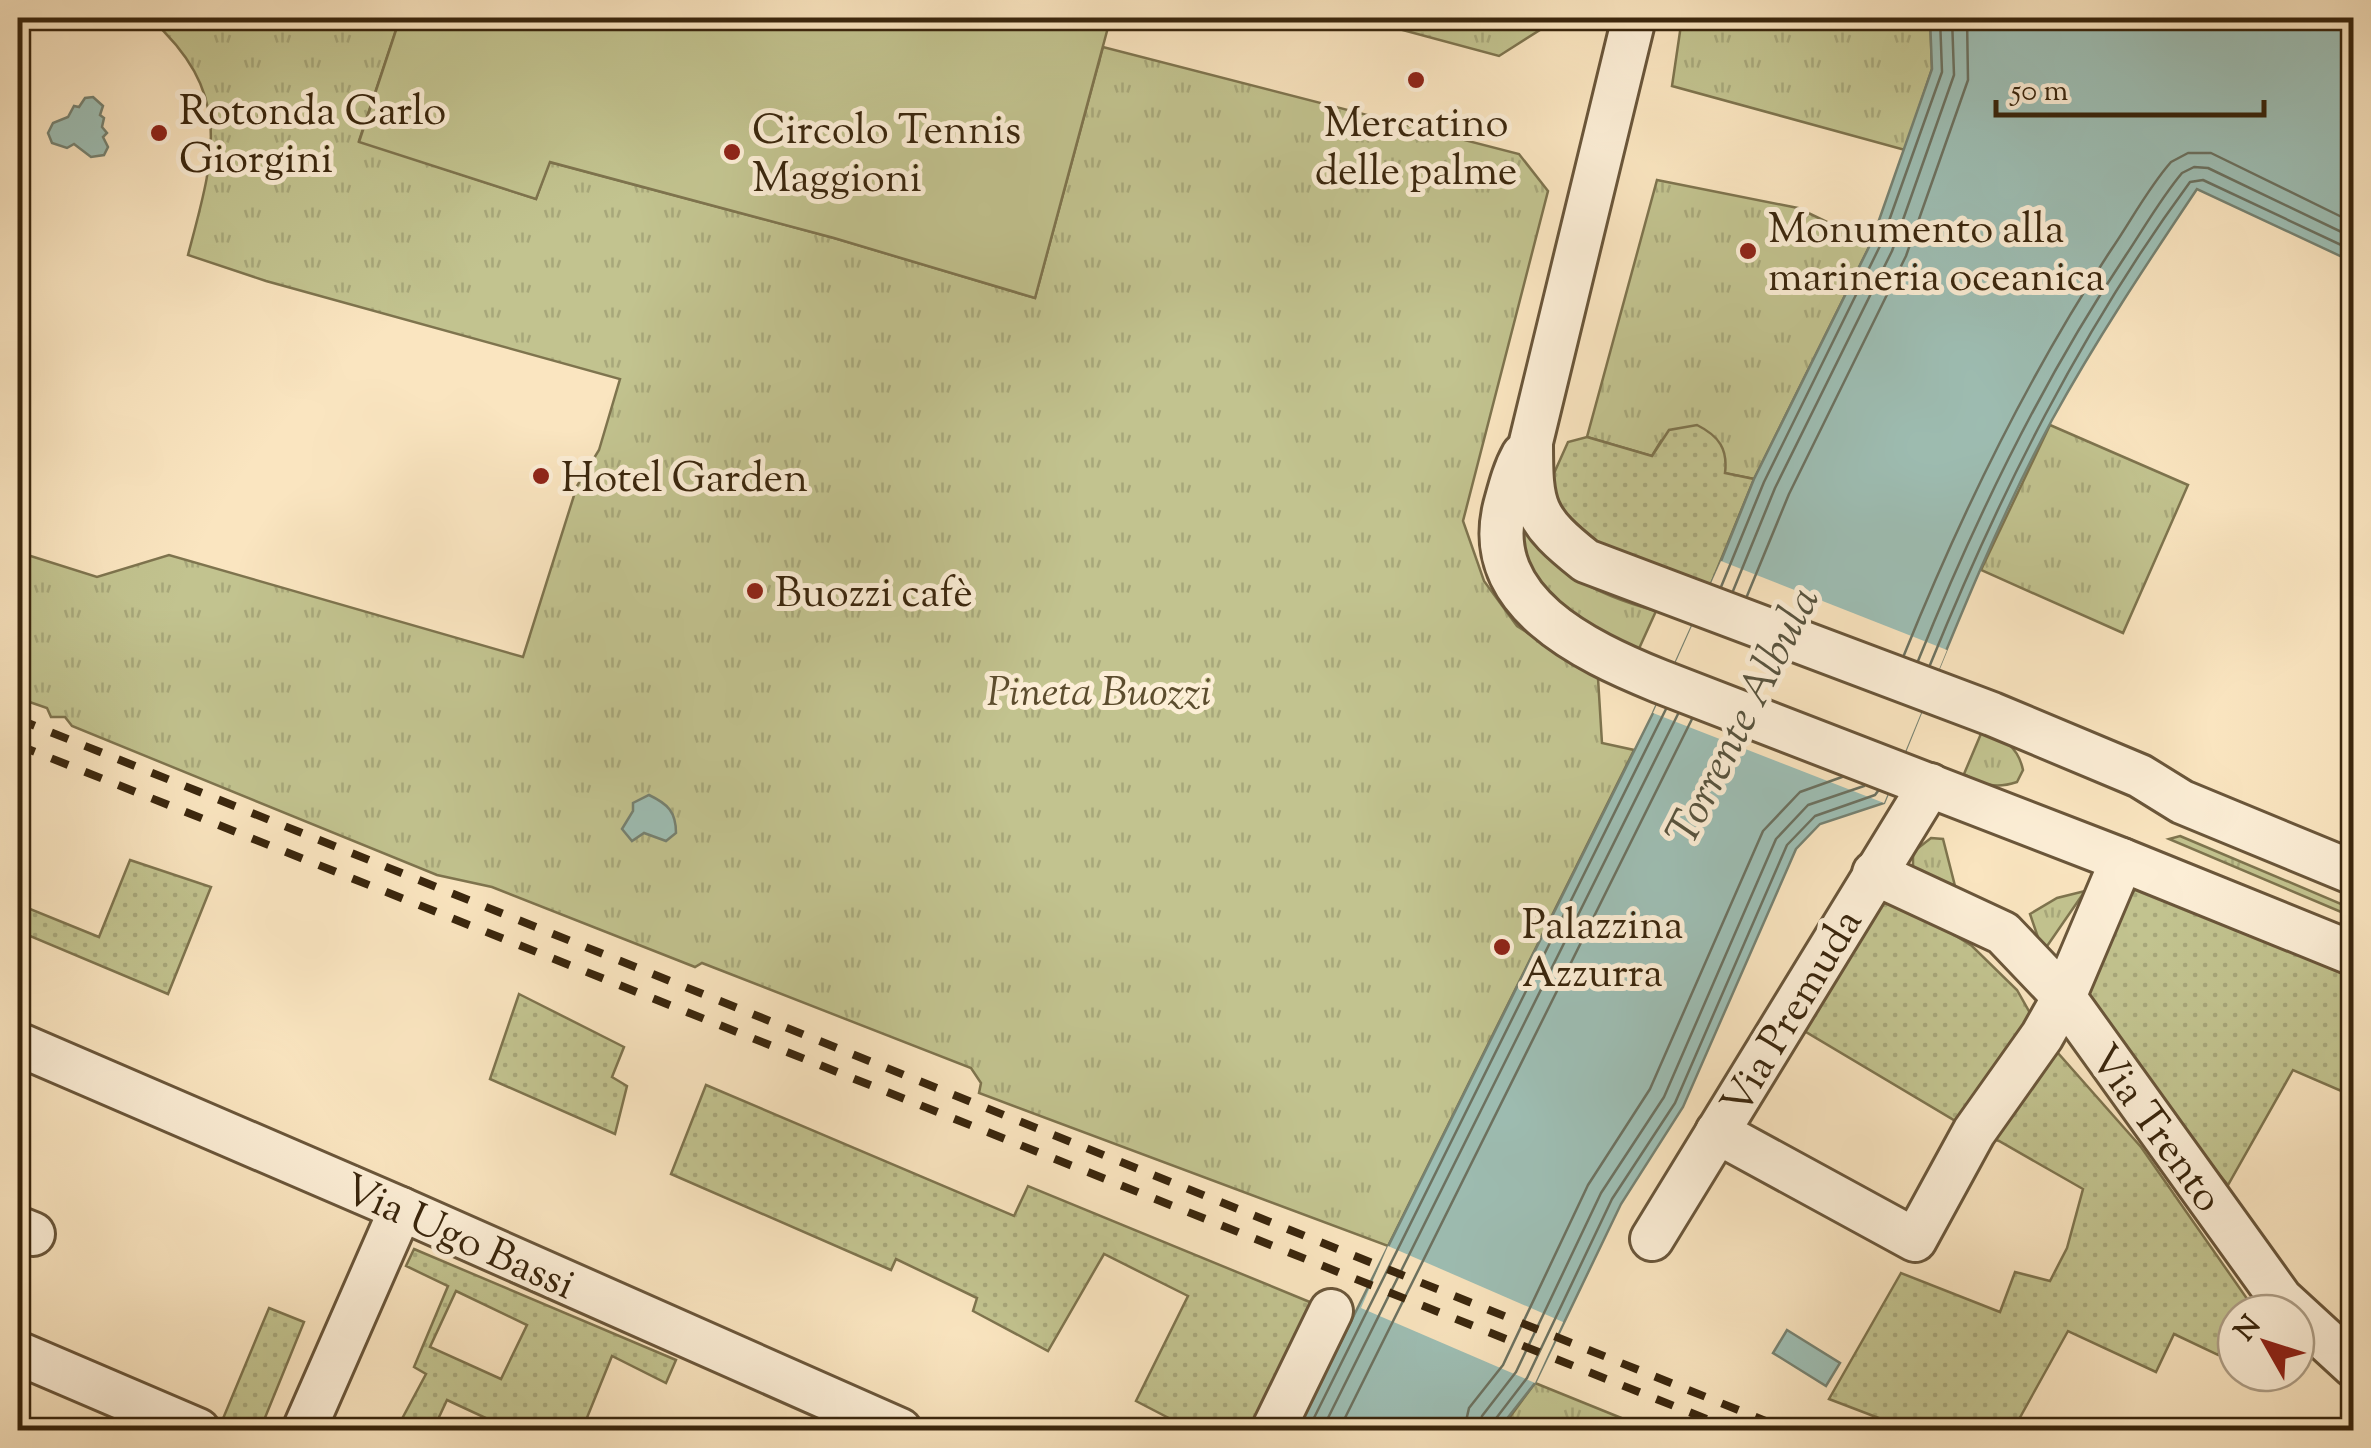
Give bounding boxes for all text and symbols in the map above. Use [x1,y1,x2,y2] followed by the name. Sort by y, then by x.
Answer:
[1996,55,2264,117] scale bar
[1405,69,1427,91] marker: Mercatino delle palme
[2009,71,2069,114] text: 50 m
[179,84,446,192] place label: Rotonda Carlo Giorgini
[1315,96,1517,204] place label: Mercatino delle palme
[752,103,1021,211] place label: Circolo Tennis Maggioni
[148,122,170,144] marker: Rotonda Carlo Giorgini
[721,141,743,163] marker: Circolo Tennis Maggioni
[1768,202,2105,310] place label: Monumento alla marineria oceanica
[1737,240,1759,262] marker: Monumento alla marineria oceanica
[561,451,808,511] place label: Hotel Garden
[530,465,552,487] marker: Hotel Garden
[775,566,973,626] place label: Buozzi cafè
[1653,577,1839,858] water label: Torrente Albula
[744,580,766,602] marker: Buozzi cafè
[987,665,1211,725] park label: Pineta Buozzi
[1522,898,1683,1006] place label: Palazzina Azzurra
[1709,899,1880,1128] street label: Via Premuda
[1491,936,1513,958] marker: Palazzina Azzurra
[2073,1034,2235,1226] street label: Via Trento
[332,1162,584,1317] street label: Via Ugo Bassi
[2216,1293,2316,1393] north arrow
[2226,1308,2271,1350] text: N

